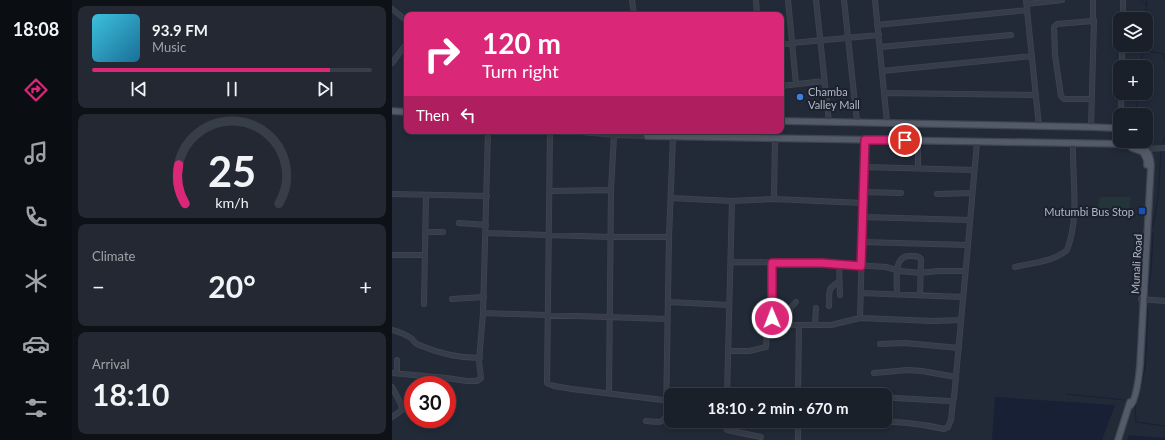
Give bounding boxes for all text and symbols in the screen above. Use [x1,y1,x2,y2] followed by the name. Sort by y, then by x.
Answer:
[1113,12,1153,148] map controls
[1113,12,1153,52] button: layers
[13,18,59,40] text: 18:08
[152,21,208,39] text: 93.9 FM
[482,26,561,60] text: 120 m
[416,28,468,80] icon: right
[152,39,186,55] text: Music
[482,60,559,82] text: Turn right
[1113,60,1153,100] button: +
[22,76,50,104] icon: directions
[128,78,150,100] icon: previous
[221,78,243,100] icon: pause
[314,78,336,100] icon: next
[808,85,860,111] place label: Chamba Valley Mall
[795,92,805,102] marker: Chamba Valley Mall
[457,104,479,126] icon: left
[416,106,449,124] text: Then
[1113,108,1153,148] button: −
[888,123,922,157] pin
[894,129,916,151] icon: arrive
[22,139,50,167] icon: music
[208,146,256,196] text: 25
[215,194,249,211] text: km/h
[22,203,50,231] icon: phone
[1044,205,1134,218] place label: Mutumbi Bus Stop
[1137,206,1147,216] marker: Mutumbi Bus Stop
[1128,234,1144,294] street label: Munali Road
[92,248,135,264] text: Climate
[22,267,50,295] icon: climate
[208,268,256,304] text: 20°
[92,273,105,300] text: −
[359,273,372,300] text: +
[751,297,793,339] position arrow
[22,330,50,358] icon: car
[92,356,129,372] text: Arrival
[92,376,169,412] text: 18:10
[404,376,456,428] speed limit sign: 30
[22,394,50,422] icon: filters
[708,399,848,417] text: 18:10 · 2 min · 670 m

